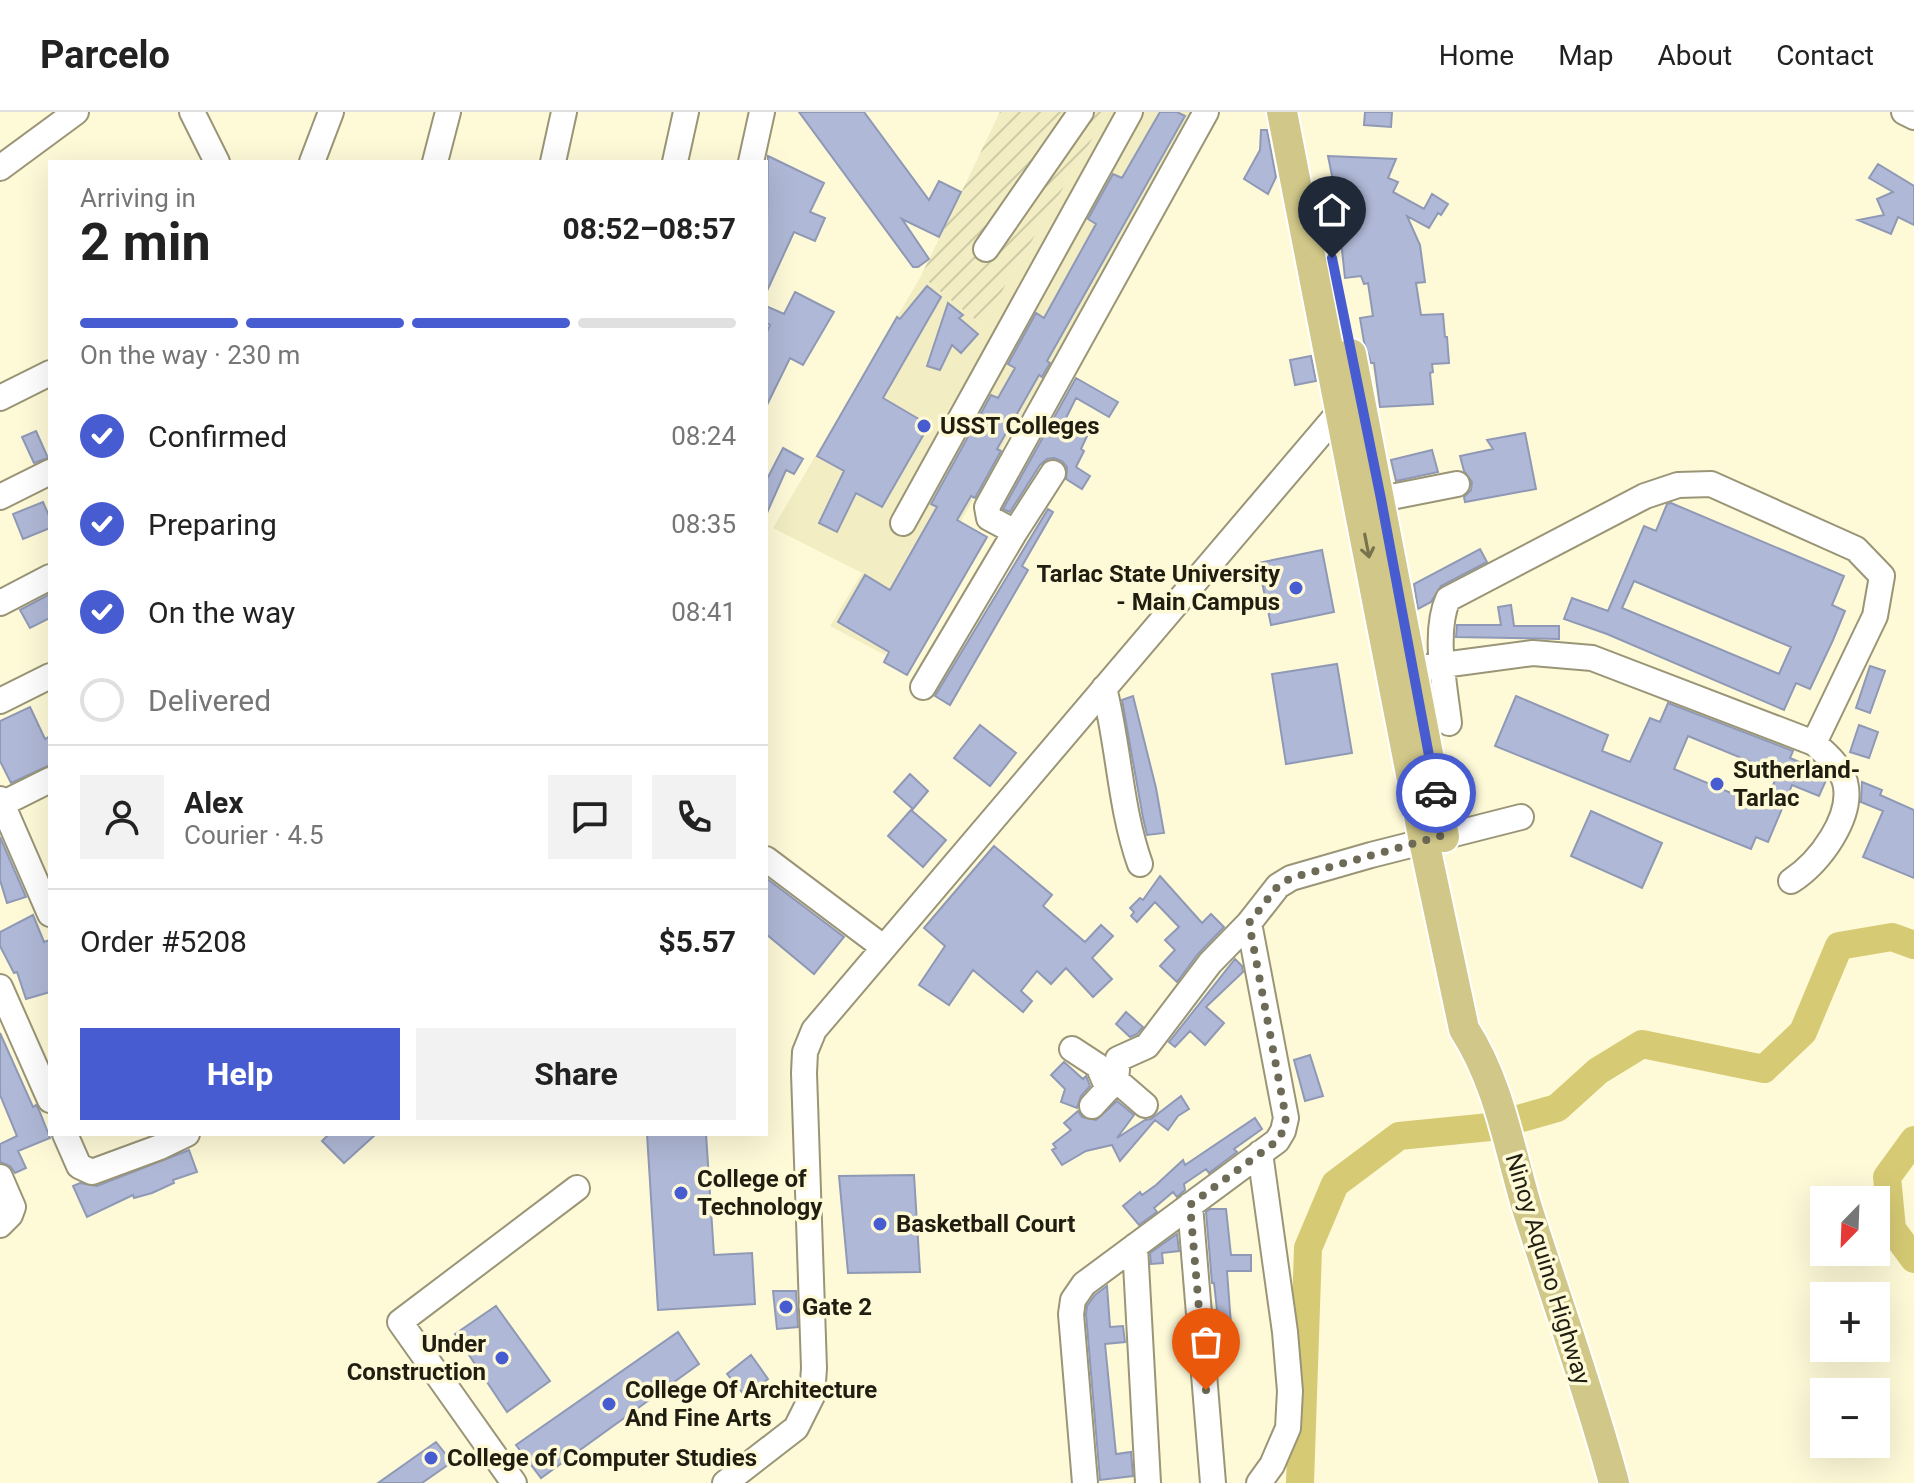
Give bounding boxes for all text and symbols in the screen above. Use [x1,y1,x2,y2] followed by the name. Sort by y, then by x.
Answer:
[40,33,170,77] text: Parcelo
[1439,39,1514,72] text: Home
[1558,39,1614,72] text: Map
[1658,39,1732,72] text: About
[1776,39,1874,72] text: Contact
[1298,176,1366,258] pin
[80,183,196,213] text: Arriving in
[1310,188,1354,232] icon: home
[562,211,736,246] text: 08:52–08:57
[80,212,211,273] text: 2 min
[80,340,300,370] text: On the way · 230 m
[940,412,1100,440] place label: USST Colleges
[80,414,124,458] icon: check
[915,417,933,435] marker: USST Colleges
[148,419,287,454] text: Confirmed
[671,421,736,451] text: 08:24
[80,502,124,546] icon: check
[148,507,277,542] text: Preparing
[671,509,736,539] text: 08:35
[1360,533,1375,558] one-way arrow
[1037,560,1281,616] place label: Tarlac State University - Main Campus
[1287,579,1305,597] marker: Tarlac State University - Main Campus
[80,590,124,634] icon: check
[148,595,295,630] text: On the way
[671,597,736,627] text: 08:41
[148,683,271,718] text: Delivered
[1396,753,1476,833] courier
[1733,756,1860,812] place label: Sutherland- Tarlac
[1414,771,1458,815] icon: car
[80,775,164,859] button: person
[548,775,632,859] button: chat
[652,775,736,859] button: phone
[1708,775,1726,793] marker: Sutherland- Tarlac
[184,785,244,820] text: Alex
[184,820,324,850] text: Courier · 4.5
[80,924,247,959] text: Order #5208
[658,924,736,959] text: $5.57
[80,1028,400,1120] button: Help
[416,1028,736,1120] button: Share
[1499,1150,1597,1389] street label: Ninoy Aquino Highway
[697,1165,823,1221] place label: College of Technology
[672,1184,690,1202] marker: College of Technology
[1810,1186,1890,1266] north arrow
[1810,1186,1890,1458] map controls
[896,1210,1075,1238] place label: Basketball Court
[871,1215,889,1233] marker: Basketball Court
[1810,1282,1890,1362] button: +
[802,1293,872,1321] place label: Gate 2
[777,1298,795,1316] marker: Gate 2
[1172,1308,1240,1390] pin
[1184,1320,1228,1364] icon: bag
[347,1330,486,1386] place label: Under Construction
[493,1349,511,1367] marker: Under Construction
[625,1376,877,1432] place label: College Of Architecture And Fine Arts
[1810,1378,1890,1458] button: −
[600,1395,618,1413] marker: College Of Architecture And Fine Arts
[447,1444,757,1472] place label: College of Computer Studies
[422,1449,440,1467] marker: College of Computer Studies

